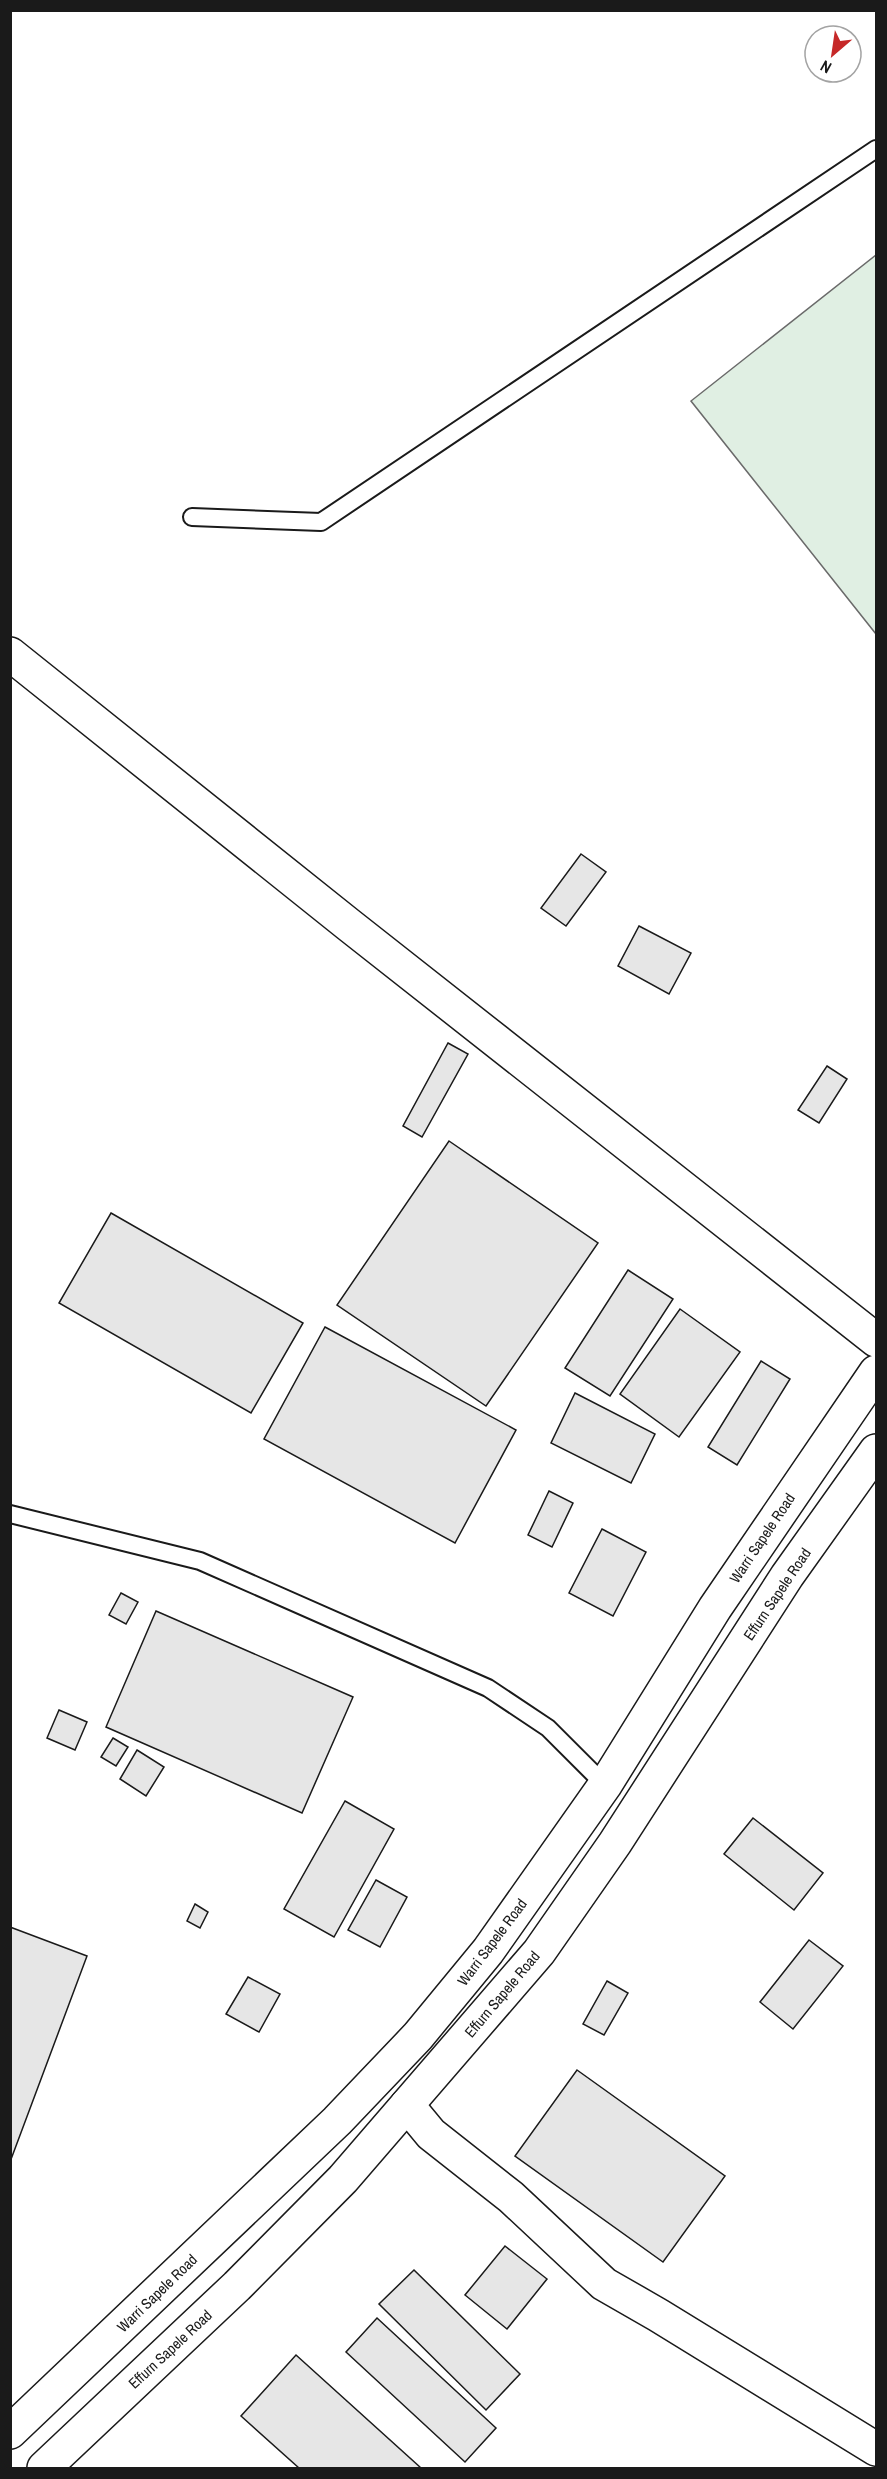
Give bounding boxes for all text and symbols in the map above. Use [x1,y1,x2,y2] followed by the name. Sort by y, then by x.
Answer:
[803,24,863,84] north arrow
[816,55,835,79] text: N
[724,1489,800,1587] street label: Warri Sapele Road
[738,1544,816,1644] street label: Effurn Sapele Road
[452,1894,532,1990] street label: Warri Sapele Road
[460,1946,544,2042] street label: Effurn Sapele Road
[112,2249,202,2337] street label: Warri Sapele Road
[124,2305,216,2393] street label: Effurn Sapele Road

